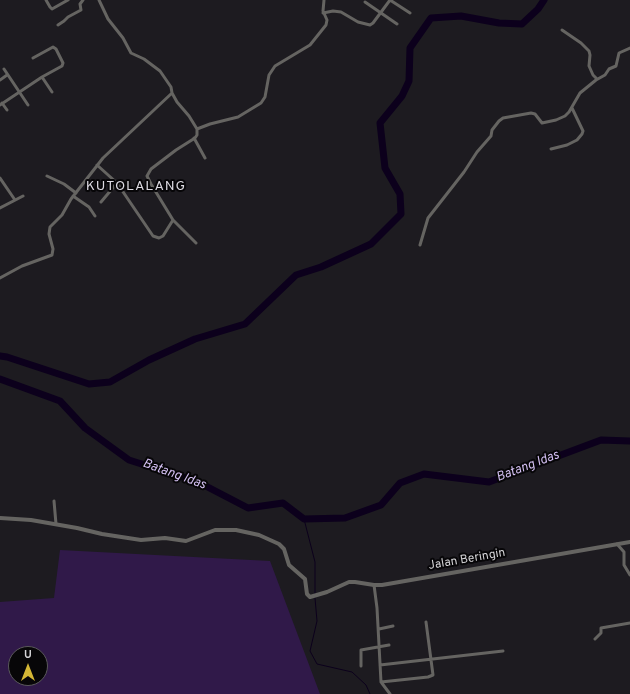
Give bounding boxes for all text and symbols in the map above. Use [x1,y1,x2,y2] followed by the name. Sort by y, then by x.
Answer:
[86,179,186,195] district label: KUTOLALANG
[494,448,562,486] water label: Batang Idas
[140,456,208,494] water label: Batang Idas
[427,546,507,574] street label: Jalan Beringin
[8,646,48,686] north arrow
[24,648,32,662] text: U

